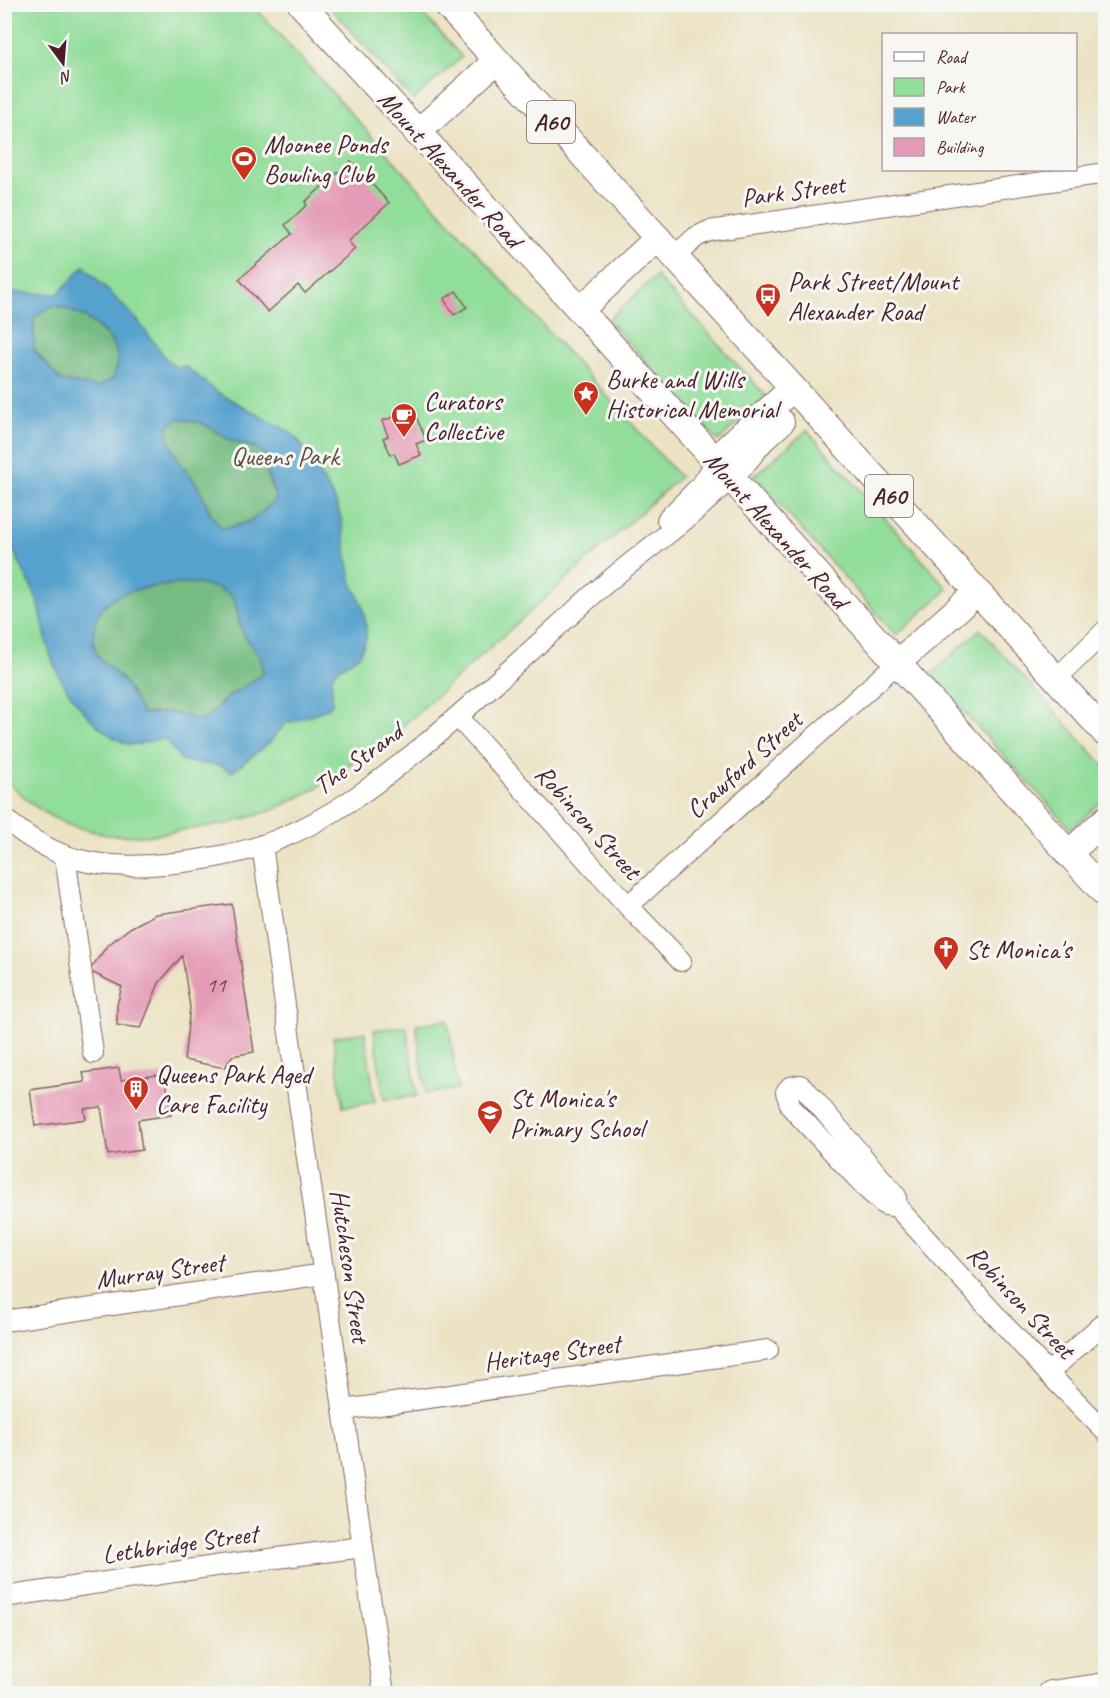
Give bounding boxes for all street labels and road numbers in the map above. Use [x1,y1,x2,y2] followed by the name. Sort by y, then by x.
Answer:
[371,83,532,257] street label: Mount Alexander Road
[527,101,575,143] road number: A60
[739,167,849,215] street label: Park Street
[697,444,858,618] street label: Mount Alexander Road
[865,475,913,517] road number: A60
[679,703,811,826] street label: Crawford Street
[307,713,412,802] street label: The Strand
[528,758,650,888] street label: Robinson Street
[323,1187,377,1347] street label: Hutcheson Street
[960,1238,1083,1367] street label: Robinson Street
[94,1245,230,1296] street label: Murray Street
[482,1327,626,1379] street label: Heritage Street
[100,1516,263,1571] street label: Lethbridge Street

